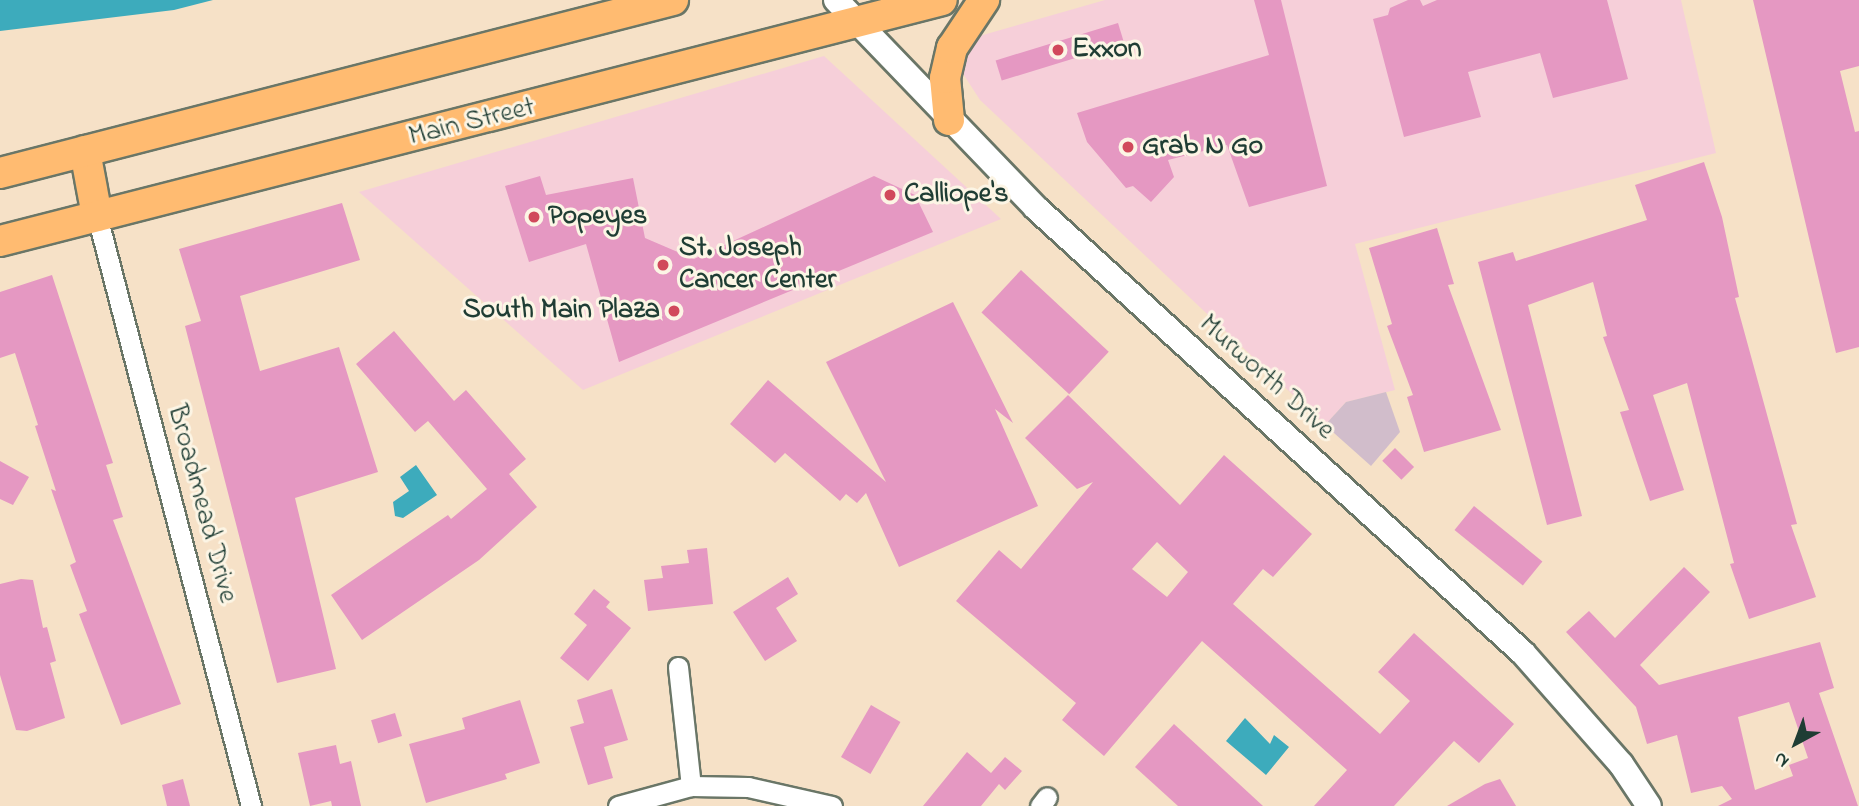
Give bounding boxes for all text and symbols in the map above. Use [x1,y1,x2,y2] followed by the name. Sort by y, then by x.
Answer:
[1072,33,1142,67] place label: Exxon
[1050,42,1066,58] marker: Exxon
[406,91,538,155] street label: Main Street
[1142,130,1263,164] place label: Grab N Go
[1120,139,1136,155] marker: Grab N Go
[904,178,1008,212] place label: Calliope's
[882,187,898,203] marker: Calliope's
[548,200,647,234] place label: Popeyes
[526,209,542,225] marker: Popeyes
[679,232,836,298] place label: St. Joseph Cancer Center
[653,255,673,275] marker: St. Joseph Cancer Center
[463,294,660,328] place label: South Main Plaza
[666,303,682,319] marker: South Main Plaza
[1191,308,1341,448] street label: Murworth Drive
[158,401,244,607] street label: Broadmead Drive
[1761,708,1831,778] north arrow
[1768,745,1796,774] text: N

